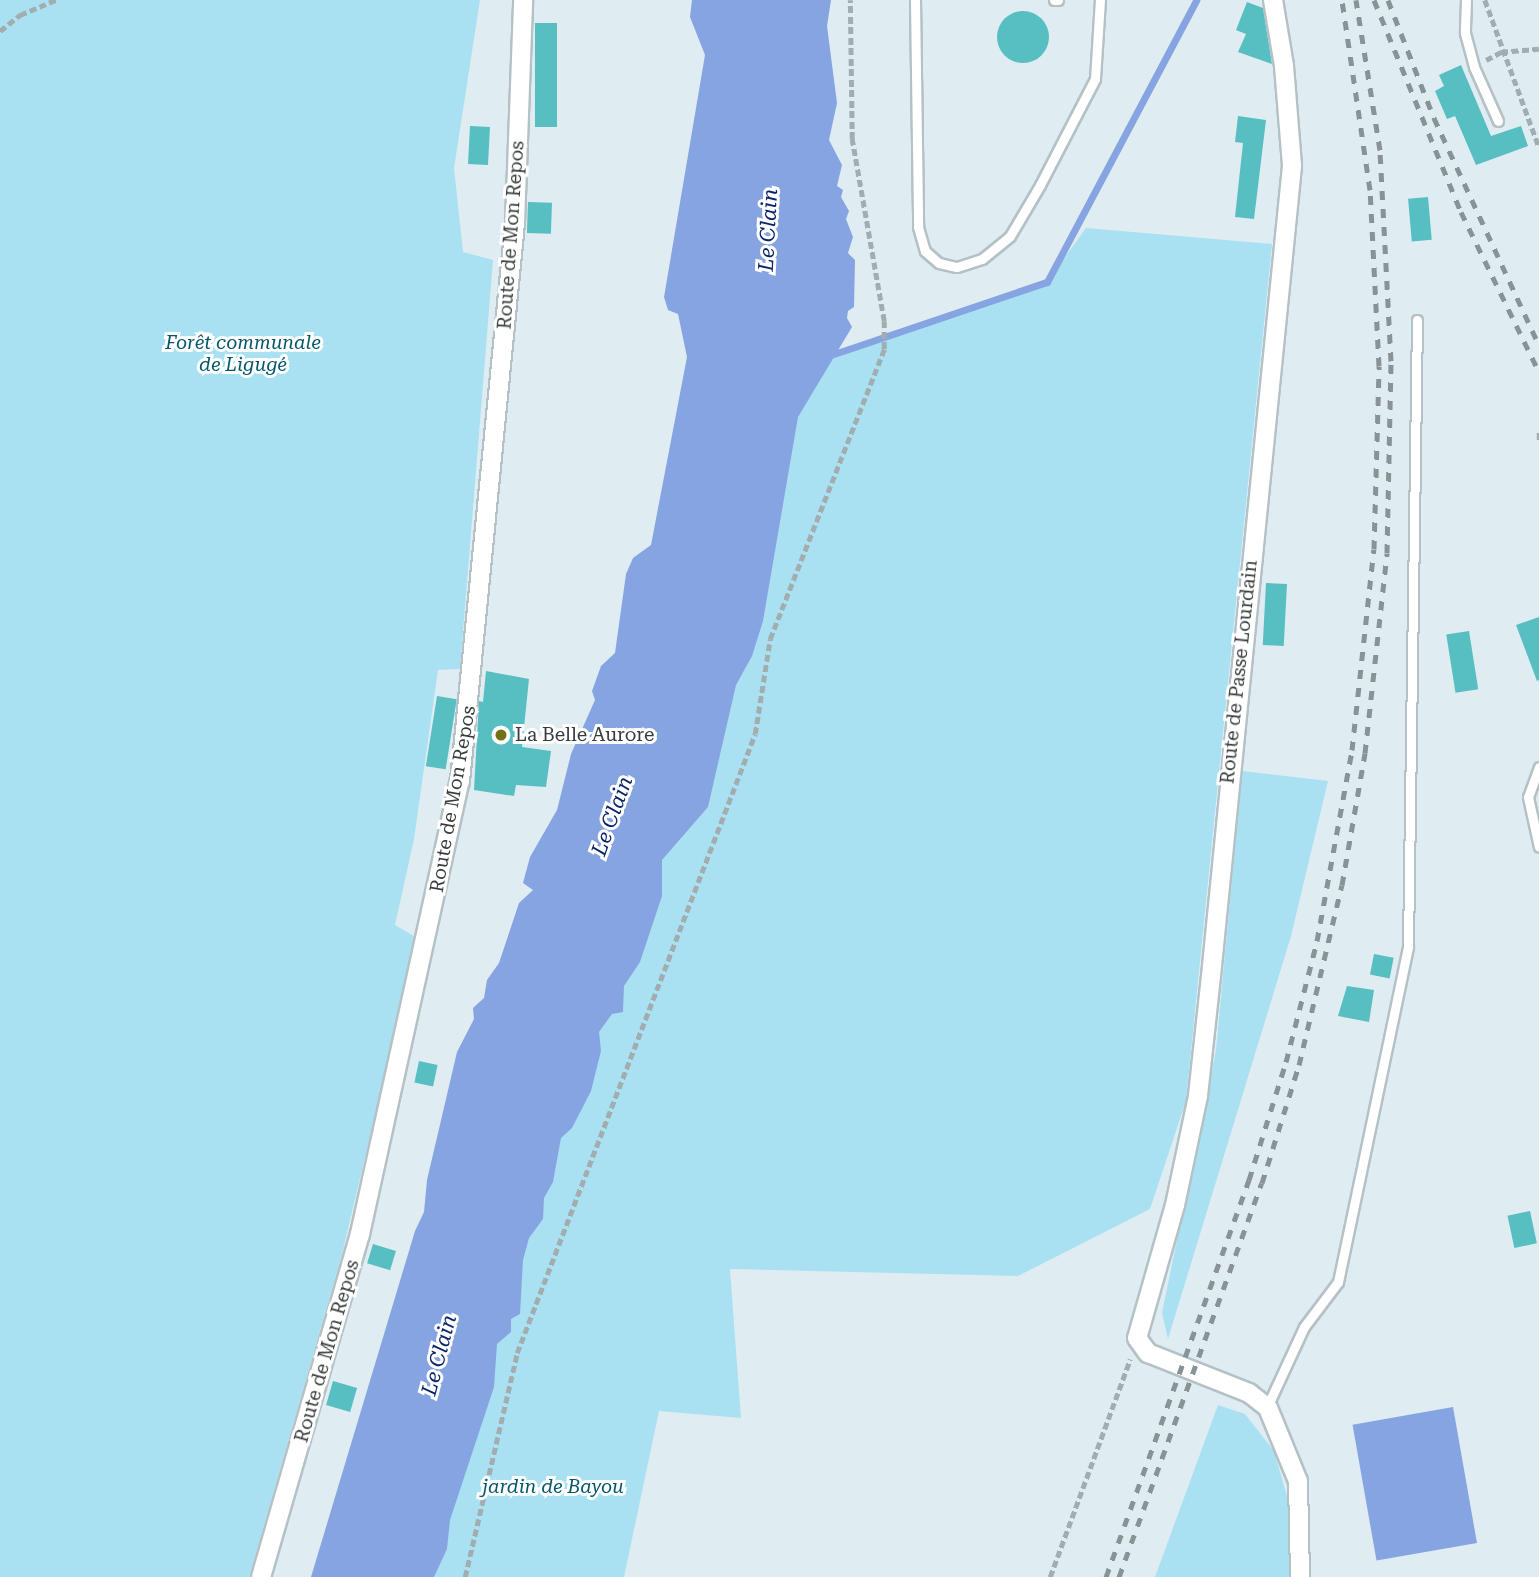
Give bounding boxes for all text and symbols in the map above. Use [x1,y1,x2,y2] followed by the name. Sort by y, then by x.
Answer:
[493,140,529,330] street label: Route de Mon Repos
[753,188,783,272] water label: Le Clain
[165,332,321,376] park label: Forêt communale de Ligugé
[1216,559,1262,785] street label: Route de Passe Lourdain
[425,704,481,894] street label: Route de Mon Repos
[515,724,654,746] place label: La Belle Aurore
[493,727,509,743] marker: La Belle Aurore
[586,773,638,859] water label: Le Clain
[290,1257,364,1445] street label: Route de Mon Repos
[416,1312,462,1398] water label: Le Clain
[482,1476,624,1498] park label: jardin de Bayou

